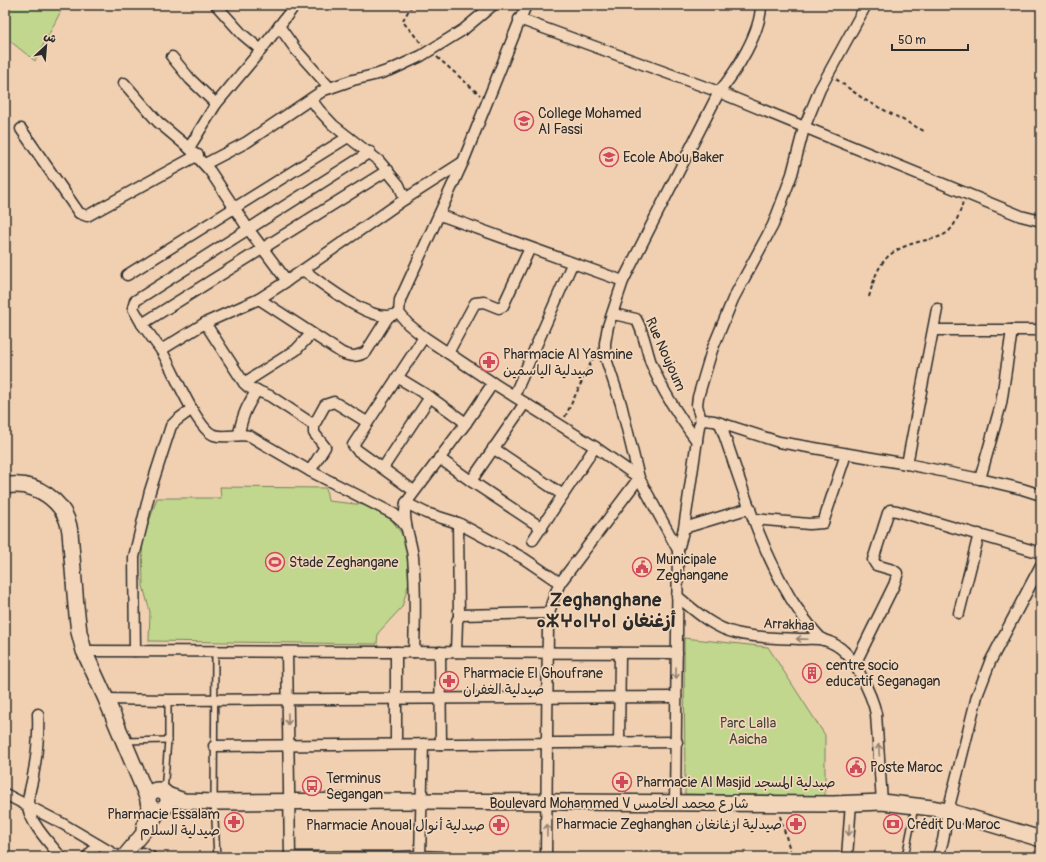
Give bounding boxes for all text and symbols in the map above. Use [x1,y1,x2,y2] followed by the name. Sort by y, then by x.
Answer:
[26,26,66,66] north arrow
[892,26,968,52] scale bar
[42,29,58,46] text: ش
[898,33,926,48] text: 50 m
[538,105,642,138] place label: College Mohamed Al Fassi
[513,110,535,132] school or university icon: College Mohamed Al Fassi
[598,146,620,168] school or university icon: Ecole Abou Baker
[623,149,724,166] place label: Ecole Abou Baker
[642,315,689,394] street label: Rue Noujoum
[503,346,633,379] place label: Pharmacie Al Yasmine صيدلية الياسمين
[478,351,500,373] pharmacy icon: Pharmacie Al Yasmine صيدلية الياسمين
[264,551,286,573] sports icon: Stade Zeghangane
[656,551,728,584] place label: Municipale Zeghangane
[289,554,399,571] place label: Stade Zeghangane
[631,556,653,578] public building icon: Municipale Zeghangane
[537,589,676,633] district label: Zeghanghane ⴰⵣⵖⴰⵏⵖⴰⵏ أزغنغان
[763,615,815,634] street label: Arrakhaa
[796,635,809,643] one-way arrow
[826,657,941,690] place label: centre socio educatif Seganagan
[801,662,823,684] building icon: centre socio educatif Seganagan
[463,665,603,698] place label: Pharmacie El Ghoufrane صيدلية الغفران
[672,666,680,679] one-way arrow
[438,670,460,692] pharmacy icon: Pharmacie El Ghoufrane صيدلية الغفران
[284,712,292,725] one-way arrow
[720,715,776,748] park label: Parc Lalla Aaicha
[875,744,882,757] one-way arrow
[845,756,867,778] public building icon: Poste Maroc
[870,759,943,776] place label: Poste Maroc
[326,770,383,803] place label: Terminus Segangan
[611,771,633,793] pharmacy icon: Pharmacie Al Masjid صيدلية المسجد
[636,774,836,791] place label: Pharmacie Al Masjid صيدلية المسجد
[301,775,323,797] bus stop icon: Terminus Segangan
[489,795,749,813] street label: Boulevard Mohammed V شارع محمد الخامس
[107,806,220,841] place label: Pharmacie Essalam صيدلية السلام
[223,811,245,833] pharmacy icon: Pharmacie Essalam صيدلية السلام
[785,813,807,835] pharmacy icon: Pharmacie Zeghanghan صيدلية ازغانغان
[882,813,904,835] bank icon: Crédit Du Maroc
[488,814,510,836] pharmacy icon: Pharmacie Anoual صيدلية أنوال
[556,816,782,833] place label: Pharmacie Zeghanghan صيدلية ازغانغان
[907,816,1001,833] place label: Crédit Du Maroc
[306,817,485,834] place label: Pharmacie Anoual صيدلية أنوال
[845,823,852,836] one-way arrow
[543,824,551,837] one-way arrow

